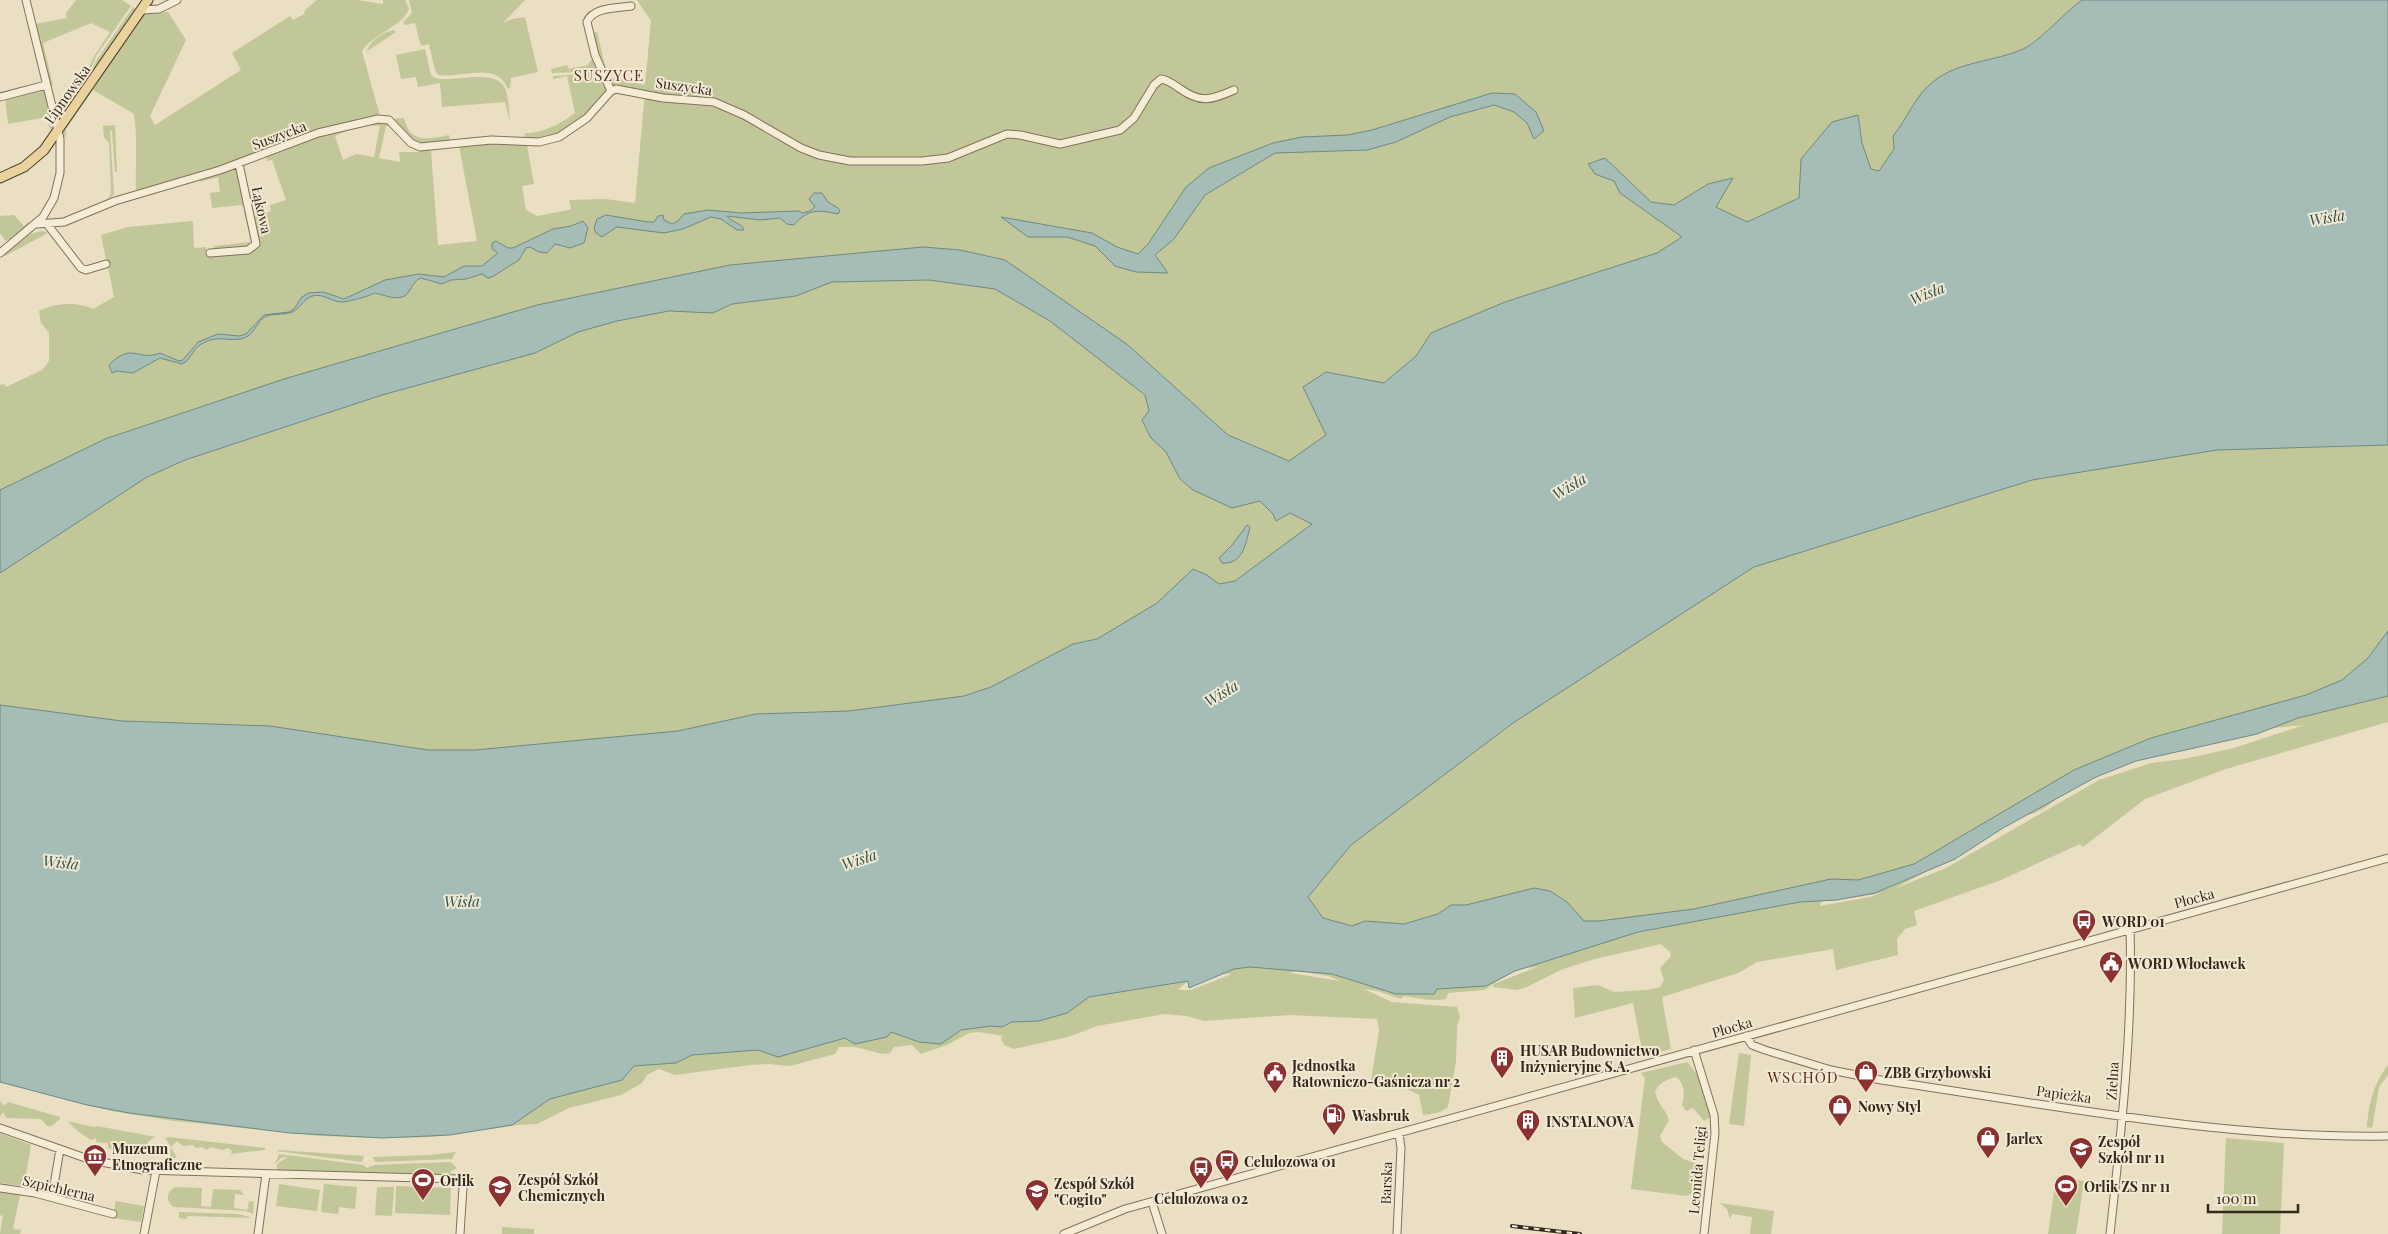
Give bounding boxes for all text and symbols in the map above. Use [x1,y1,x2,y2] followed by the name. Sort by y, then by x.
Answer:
[40,61,94,127] street label: Lipnowska
[574,65,644,85] district label: SUSZYCE
[655,73,714,99] street label: Suszycka
[249,116,309,154] street label: Suszycka
[248,185,276,235] street label: Łąkowa
[2308,204,2347,230] water label: Wisła
[1906,277,1948,309] water label: Wisła
[1548,468,1590,504] water label: Wisła
[1200,675,1242,711] water label: Wisła
[839,844,879,874] water label: Wisła
[42,850,80,874] water label: Wisła
[2172,884,2216,912] street label: Płocka
[444,891,480,911] water label: Wisła
[2071,908,2097,942] bus stop icon: WORD 01
[2101,912,2165,931] place label: WORD 01
[2098,950,2124,984] public building icon: WORD Włocławek
[2127,954,2246,973] place label: WORD Włocławek
[1710,1012,1754,1042] street label: Płocka
[1520,1041,1659,1076] place label: HUSAR Budownictwo Inżynieryjne S.A.
[1489,1045,1515,1079] building icon: HUSAR Budownictwo Inżynieryjne S.A.
[1291,1056,1460,1091] place label: Jednostka Ratowniczo-Gaśnicza nr 2
[1853,1059,1879,1093] shop icon: ZBB Grzybowski
[1262,1060,1288,1094] public building icon: Jednostka Ratowniczo-Gaśnicza nr 2
[2101,1061,2123,1101] street label: Zielna
[1884,1063,1992,1082] place label: ZBB Grzybowski
[1766,1067,1839,1087] district label: WSCHÓD
[2035,1081,2093,1107] street label: Papieżka
[1827,1093,1853,1127] shop icon: Nowy Styl
[1858,1097,1922,1116] place label: Nowy Styl
[1321,1102,1347,1136] fuel station icon: Wasbruk
[1351,1106,1411,1125] place label: Wasbruk
[1515,1108,1541,1142] building icon: INSTALNOVA
[1546,1112,1635,1131] place label: INSTALNOVA
[1684,1125,1710,1215] street label: Leonida Teligi
[1975,1125,2001,1159] shop icon: Jarlex
[2005,1129,2043,1148] place label: Jarlex
[2098,1132,2165,1167] place label: Zespół Szkół nr 11
[2068,1136,2094,1170] school or university icon: Zespół Szkół nr 11
[112,1139,202,1174] place label: Muzeum Etnograficzne
[82,1143,108,1177] museum icon: Muzeum Etnograficzne
[1214,1148,1240,1182] bus stop icon: Celulozowa 01
[1244,1152,1336,1171] place label: Celulozowa 01
[1188,1155,1214,1189] bus stop icon: Celulozowa 02
[1376,1161,1396,1205] street label: Barska
[410,1167,436,1201] sports icon: Orlik
[21,1170,97,1206] street label: Szpichlerna
[518,1170,605,1205] place label: Zespół Szkół Chemicznych
[440,1171,475,1190] place label: Orlik
[2053,1173,2079,1207] sports icon: Orlik ZS nr 11
[487,1174,513,1208] school or university icon: Zespół Szkół Chemicznych
[1054,1174,1135,1209] place label: Zespół Szkół "Cogito"
[2084,1177,2170,1196] place label: Orlik ZS nr 11
[1024,1178,1050,1212] school or university icon: Zespół Szkół "Cogito"
[2208,1182,2298,1214] scale bar
[2216,1188,2257,1208] text: 100 m
[1154,1189,1248,1208] place label: Celulozowa 02

